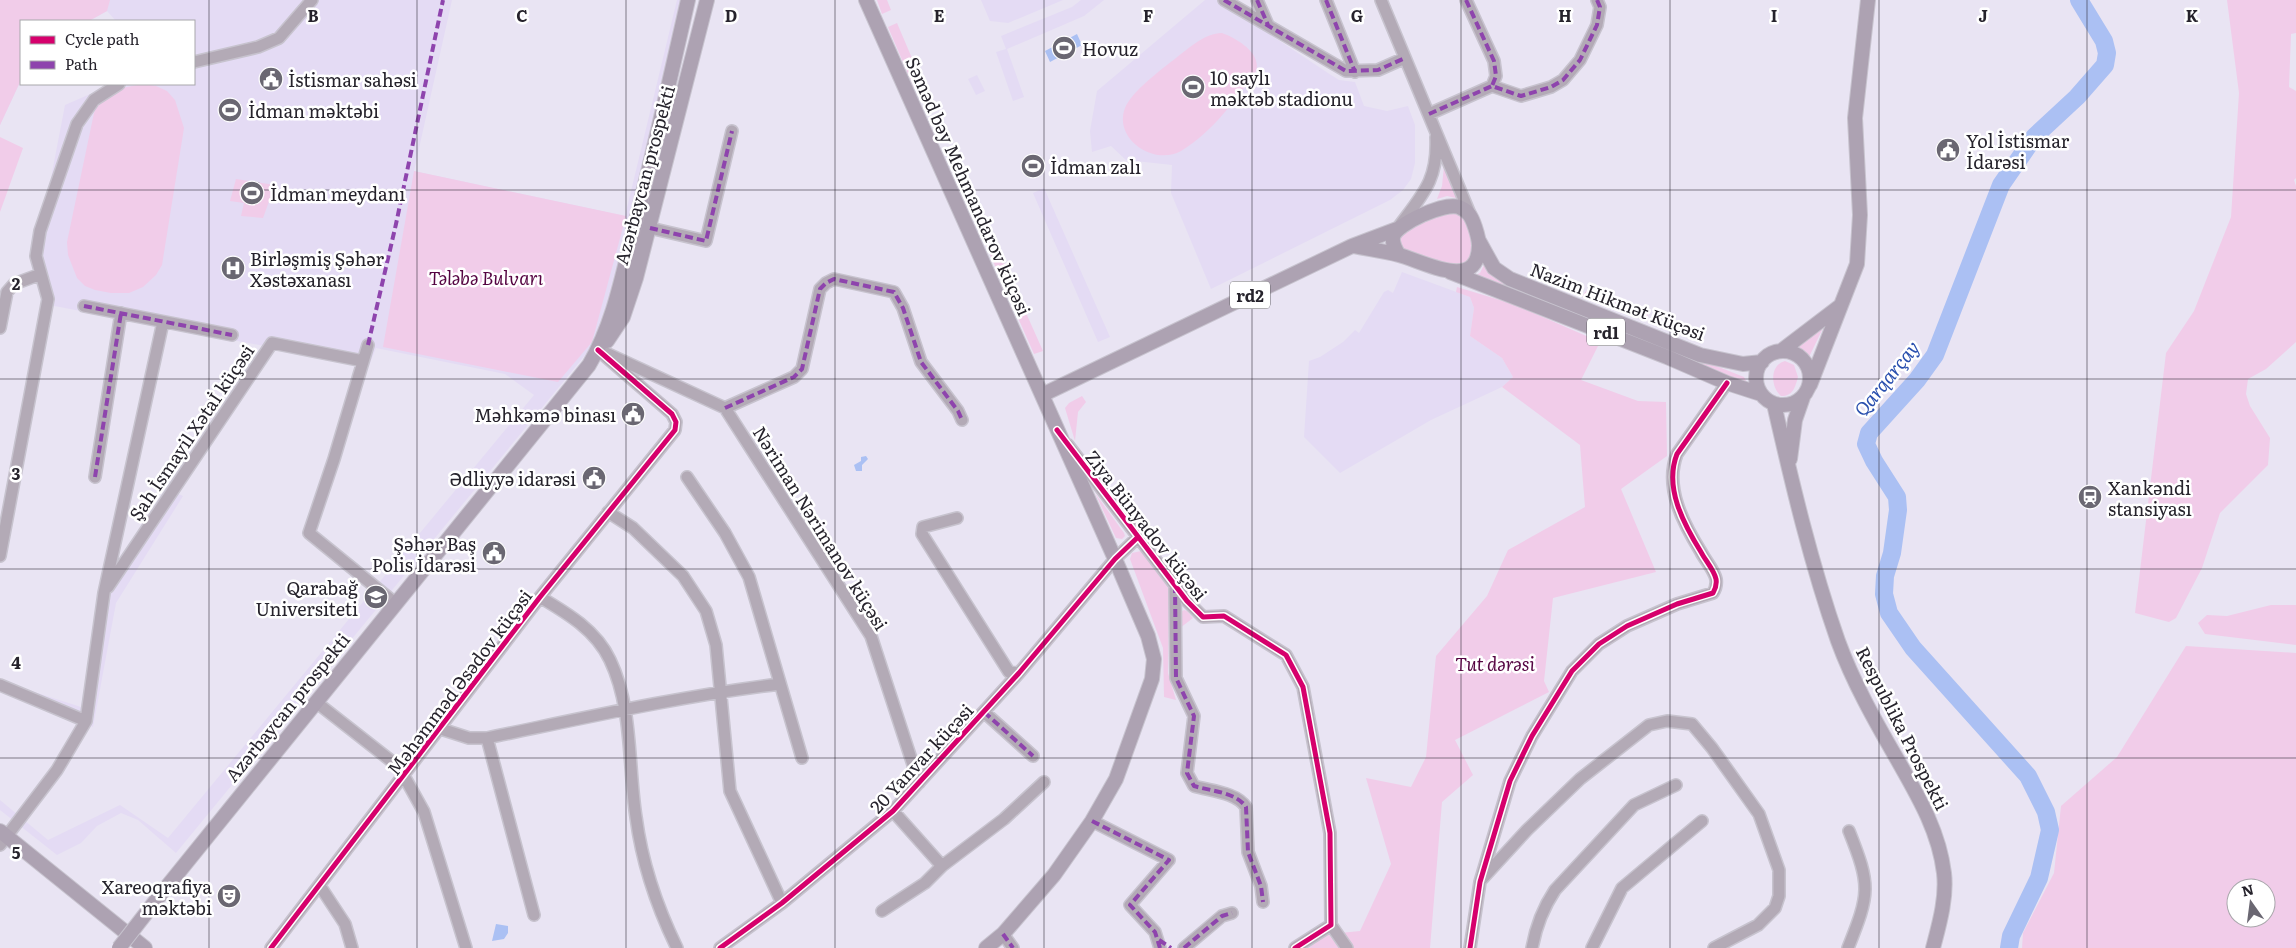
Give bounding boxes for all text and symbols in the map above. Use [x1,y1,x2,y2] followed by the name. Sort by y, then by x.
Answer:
[307,3,319,27] text: B
[516,3,528,27] text: C
[725,3,737,27] text: D
[934,3,945,27] text: E
[1143,3,1153,27] text: F
[1351,3,1363,27] text: G
[1558,3,1572,27] text: H
[1771,3,1777,27] text: I
[1978,3,1988,27] text: J
[2186,3,2199,27] text: K
[20,20,195,85] legend
[65,27,140,50] text: Cycle path
[1051,35,1077,61] sports icon: Hovuz
[1082,35,1138,62] place label: Hovuz
[65,52,98,75] text: Path
[900,52,1038,320] street label: Səməd bəy Mehmandarov küçəsi
[1210,64,1353,112] place label: 10 saylı məktəb stadionu
[258,66,284,92] public building icon: İstismar sahəsi
[288,66,417,93] place label: İstismar sahəsi
[1180,74,1206,100] sports icon: 10 saylı məktəb stadionu
[607,82,681,268] street label: Azərbaycan prospekti
[217,97,243,123] sports icon: İdman məktəbi
[248,97,379,124] place label: İdman məktəbi
[1966,127,2070,175] place label: Yol İstismar İdarəsi
[1935,137,1961,163] public building icon: Yol İstismar İdarəsi
[1020,153,1046,179] sports icon: İdman zalı
[1050,153,1141,180] place label: İdman zalı
[239,180,265,206] sports icon: İdman meydanı
[270,180,405,207] place label: İdman meydanı
[250,245,385,293] place label: Birləşmiş Şəhər Xəstəxanası
[220,255,246,281] hospital icon: Birləşmiş Şəhər Xəstəxanası
[1527,255,1709,347] street label: Nazim Hikmət Küçəsi
[429,264,544,291] park label: Tələbə Bulvarı
[12,271,21,295] text: 2
[1230,282,1270,308] road number: rd2
[1587,318,1625,346] road number: rd1
[1847,334,1925,422] water label: Qarqarçay
[122,338,260,526] street label: Şah İsmayil Xətaİ küçəsi
[474,401,616,428] place label: Məhkəmə binası
[620,401,646,427] public building icon: Məhkəmə binası
[747,421,895,635] street label: Nəriman Nərimanov küçəsi
[1080,444,1214,606] street label: Ziya Bünyadov küçəsi
[12,461,21,485] text: 3
[449,465,576,492] place label: Ədliyyə idarəsi
[581,465,607,491] public building icon: Ədliyyə idarəsi
[2108,474,2192,522] place label: Xankəndi stansiyası
[2077,484,2103,510] station icon: Xankəndi stansiyası
[372,530,476,578] place label: Şəhər Baş Polis İdarəsi
[481,540,507,566] public building icon: Şəhər Baş Polis İdarəsi
[255,574,359,622] place label: Qarabağ Universiteti
[380,583,538,781] street label: Məhəmməd Əsədov küçəsi
[363,584,389,610] school or university icon: Qarabağ Universiteti
[218,627,356,787] street label: Azərbaycan prospekti
[1850,641,1956,815] street label: Respublika Prospekti
[11,650,21,674] text: 4
[1455,650,1535,677] park label: Tut dərəsi
[863,697,979,819] street label: 20 Yanvar küçəsi
[12,840,21,864] text: 5
[102,873,212,921] place label: Xareoqrafiya məktəbi
[2226,878,2276,928] north arrow
[2239,878,2256,901] text: N
[216,883,242,909] theatre icon: Xareoqrafiya məktəbi

